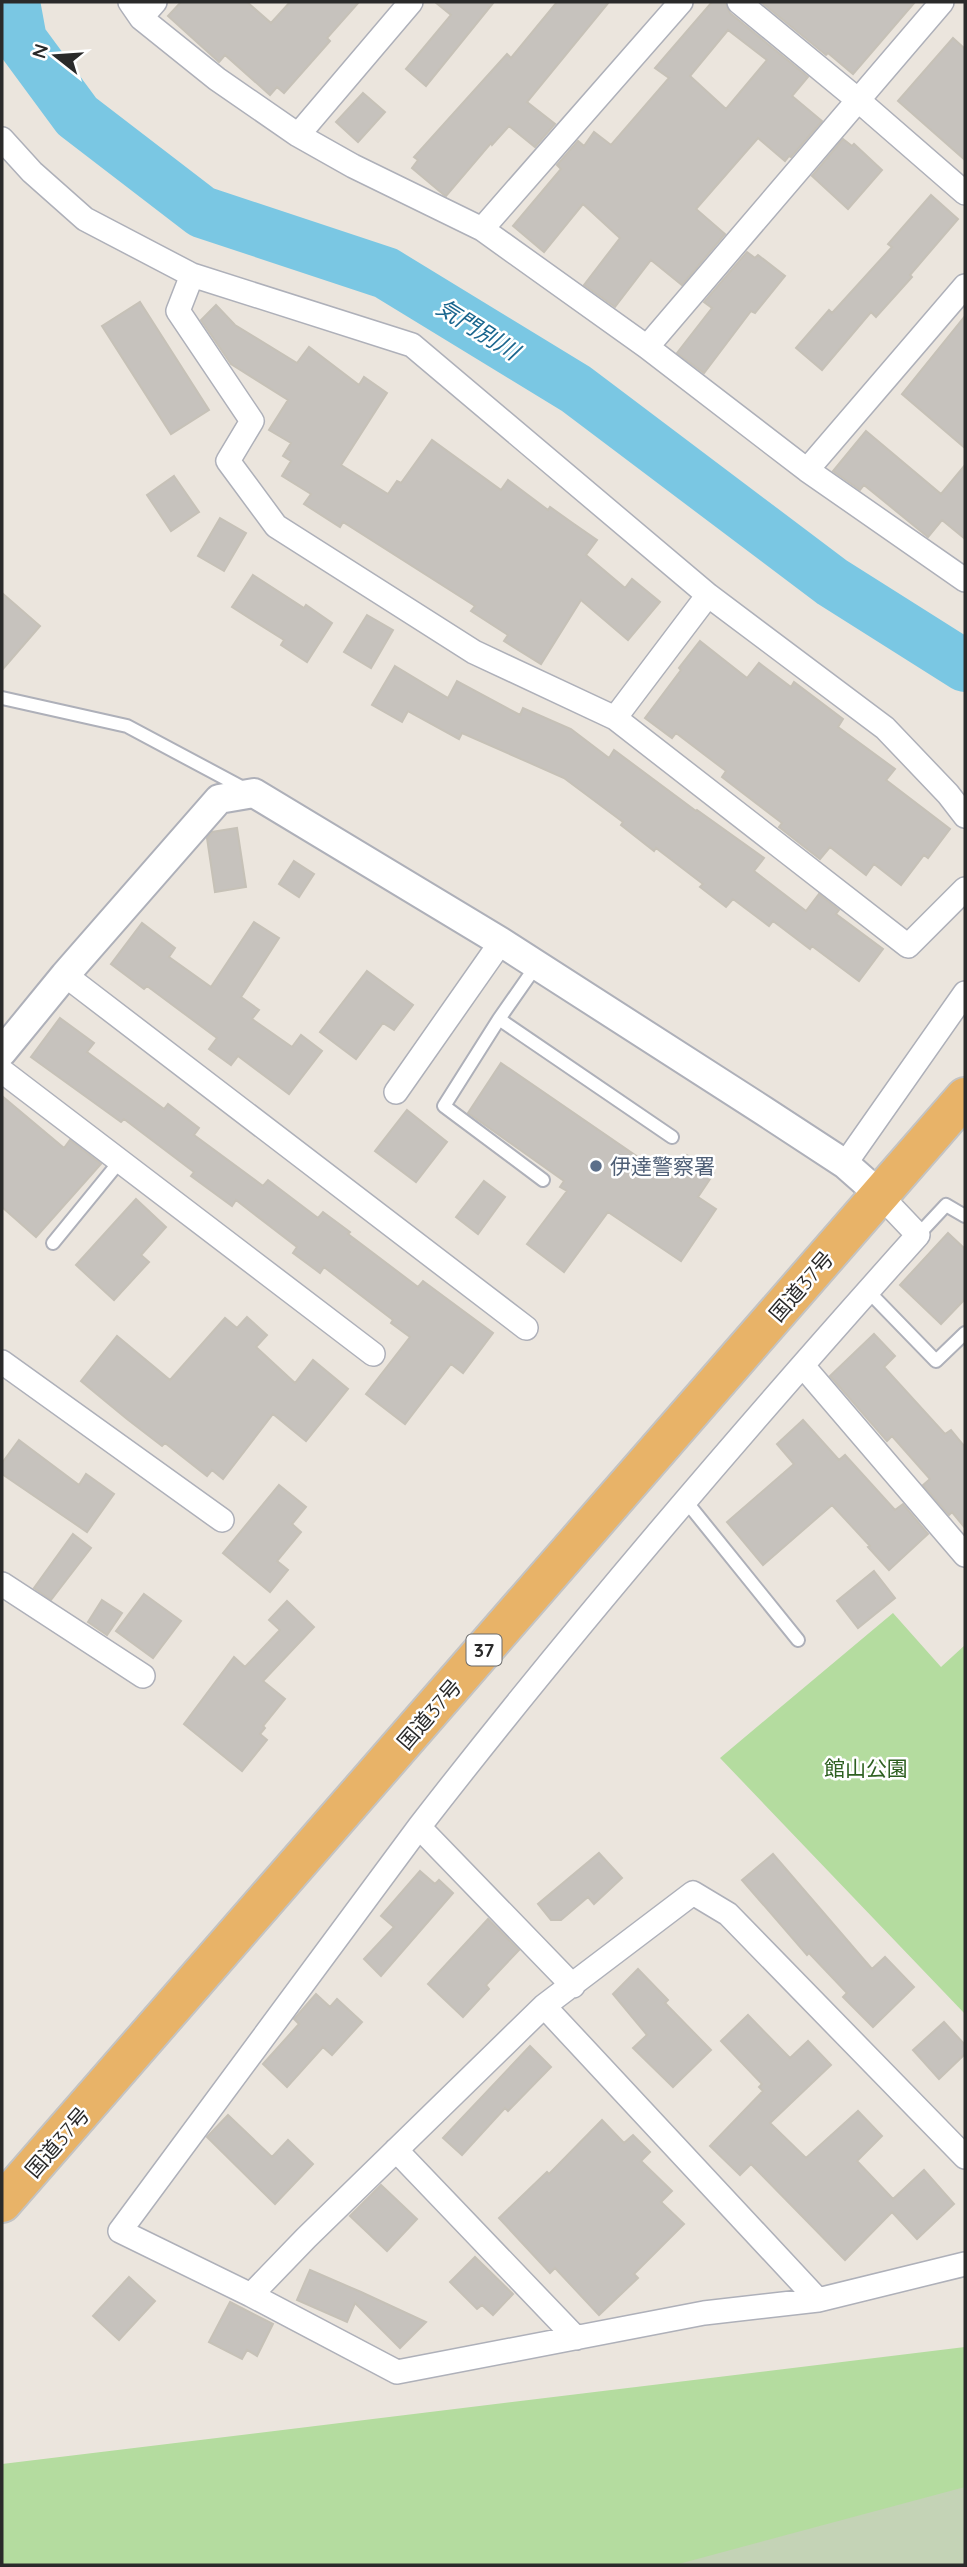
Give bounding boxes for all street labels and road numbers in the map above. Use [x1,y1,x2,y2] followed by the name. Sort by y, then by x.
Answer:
[763,1245,839,1327] street label: 国道37号
[466,1634,502,1666] road number: 37
[391,1673,467,1755] street label: 国道37号
[19,2101,95,2183] street label: 国道37号

